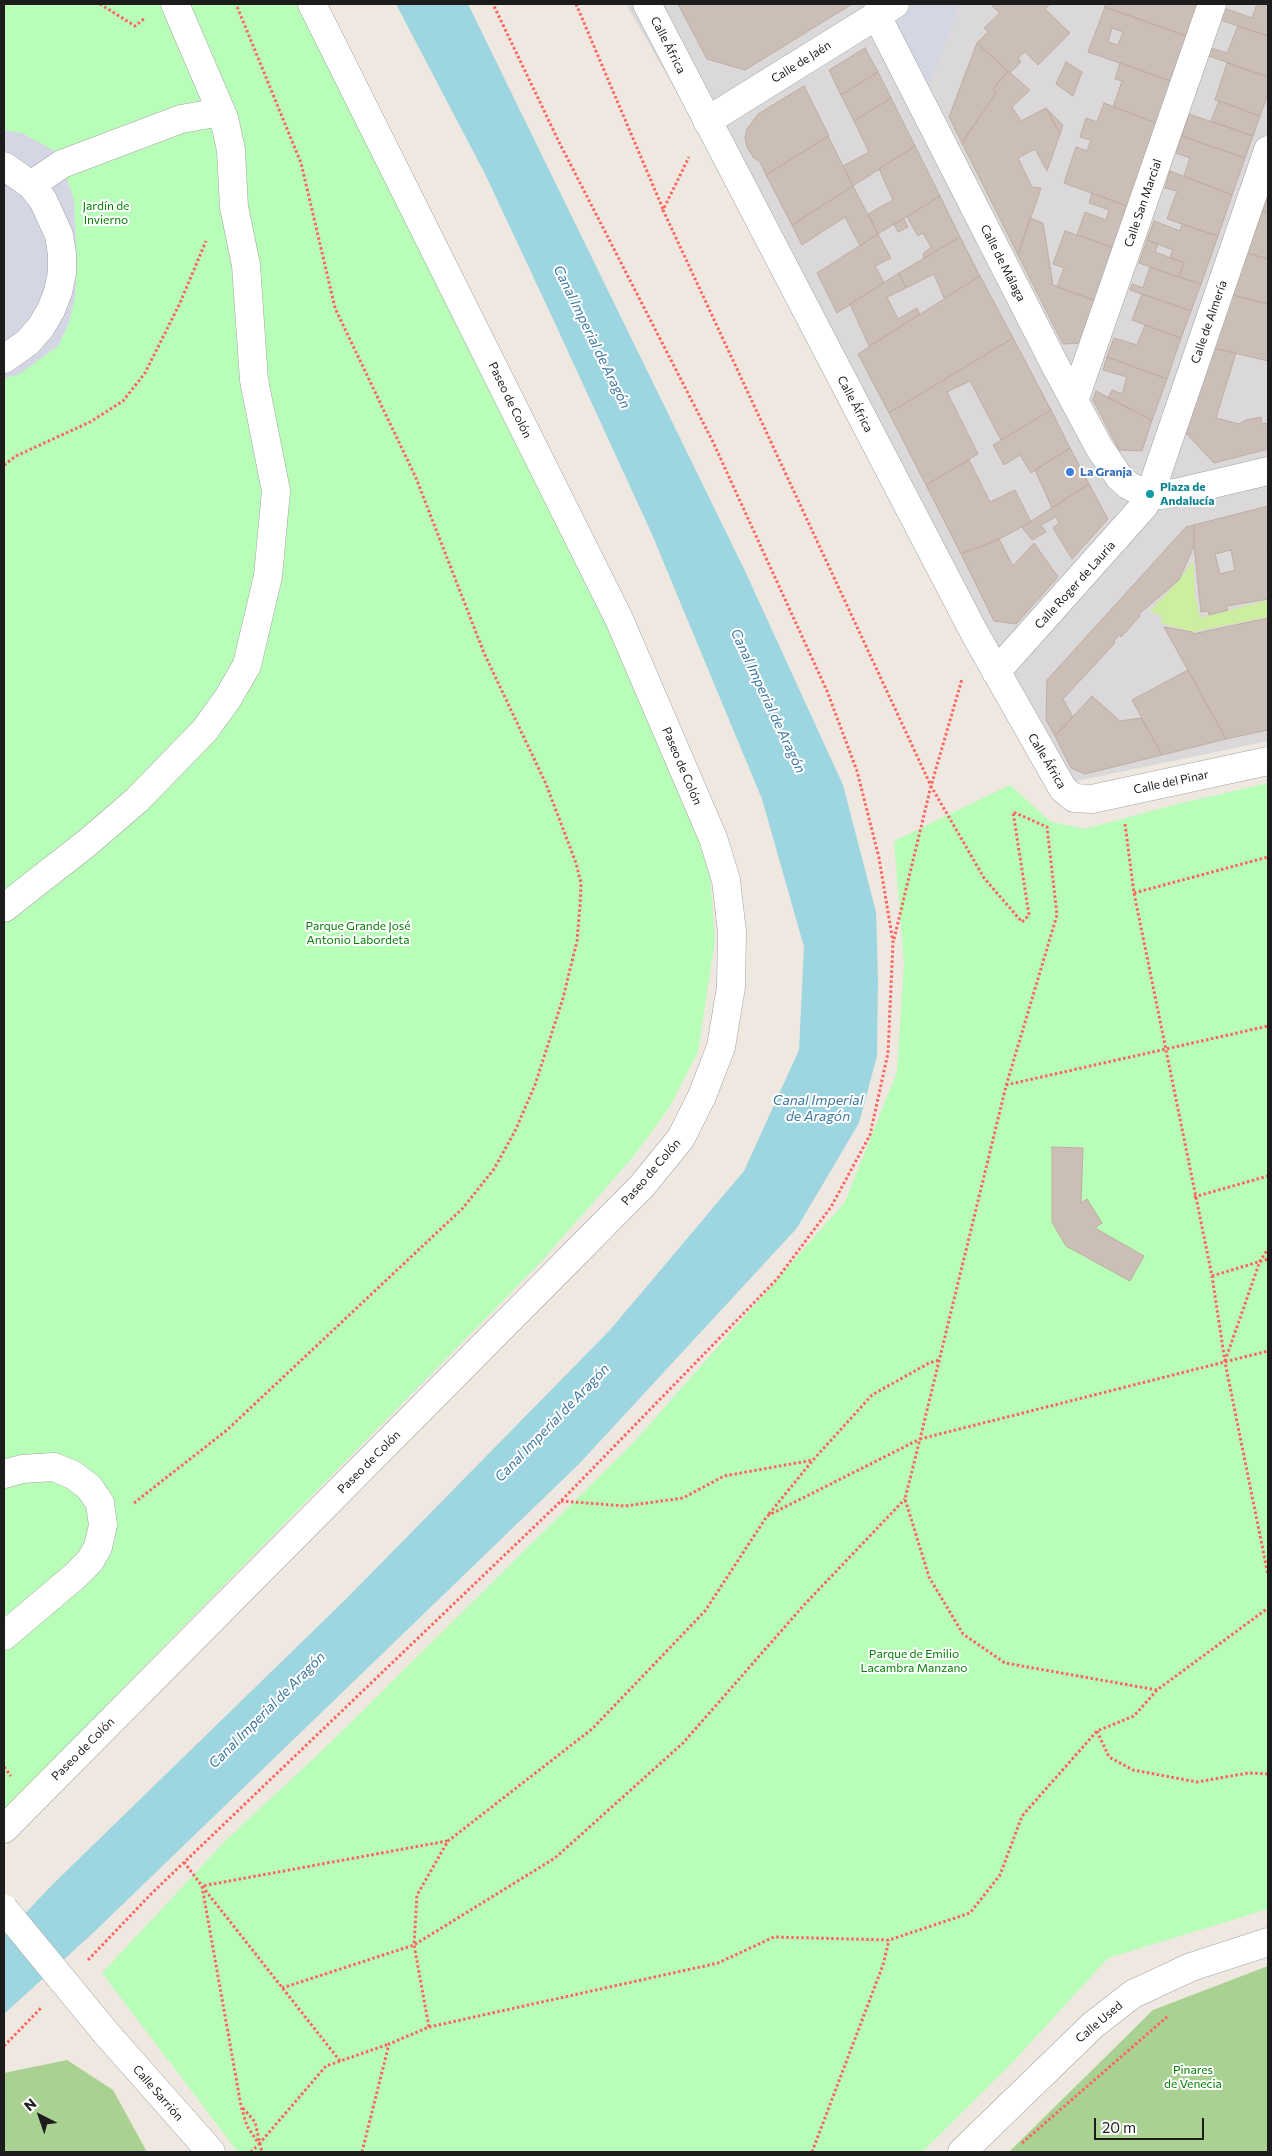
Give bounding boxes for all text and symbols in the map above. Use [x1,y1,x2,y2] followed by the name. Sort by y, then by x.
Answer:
[647,14,689,76] street label: Calle África
[768,38,834,86] street label: Calle de Jaén
[1121,157,1165,249] street label: Calle San Marcial
[83,199,129,227] park label: Jardín de Invierno
[977,222,1029,304] street label: Calle de Málaga
[550,263,634,411] water label: Canal Imperial de Aragón
[1188,278,1230,366] street label: Calle de Almería
[485,359,535,441] street label: Paseo de Colón
[834,373,876,435] street label: Calle África
[1080,465,1132,479] place label: La Granja
[1064,466,1076,478] marker: La Granja
[1160,480,1215,508] place label: Plaza de Andalucía
[1144,488,1156,500] marker: Plaza de Andalucía
[1032,538,1118,632] street label: Calle Roger de Lauria
[727,626,809,776] water label: Canal Imperial de Aragón
[659,725,705,807] street label: Paseo de Colón
[1025,731,1069,791] street label: Calle África
[1132,767,1210,797] street label: Calle del Pinar
[305,919,411,947] park label: Parque Grande José Antonio Labordeta
[773,1092,863,1124] water label: Canal Imperial de Aragón
[618,1136,684,1208] street label: Paseo de Colón
[491,1361,613,1485] water label: Canal Imperial de Aragón
[335,1428,403,1496] street label: Paseo de Colón
[861,1647,967,1675] park label: Parque de Emilio Lacambra Manzano
[205,1648,329,1772] water label: Canal Imperial de Aragón
[49,1715,117,1783] street label: Paseo de Colón
[1073,1998,1125,2046] street label: Calle Used
[130,2062,186,2124] street label: Calle Sarrión
[1164,2063,1222,2091] park label: Pinares de Venecia
[15,2091,65,2141] north arrow
[20,2094,39,2114] text: N
[1097,2108,1207,2140] scale bar
[1102,2118,1136,2136] text: 20 m

